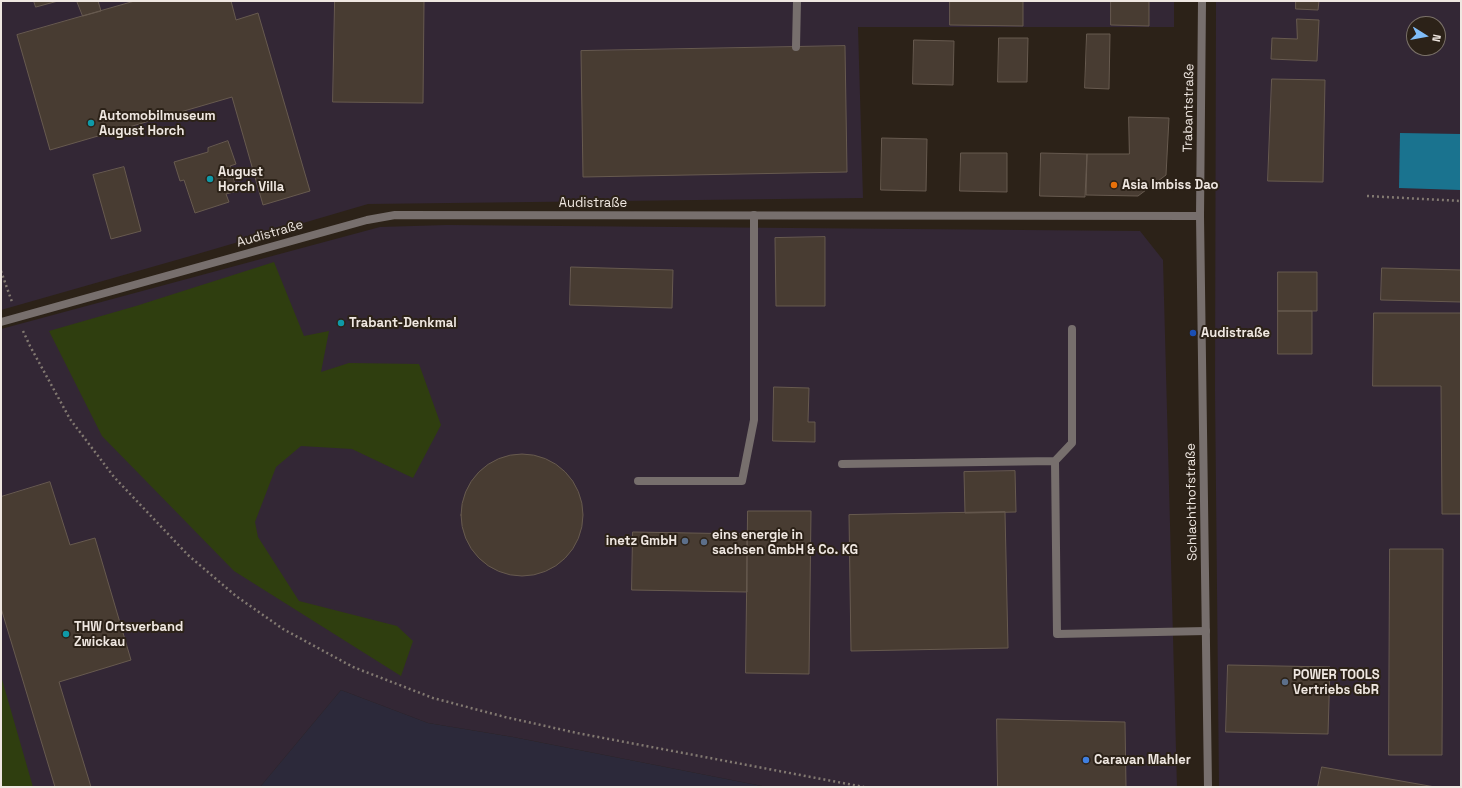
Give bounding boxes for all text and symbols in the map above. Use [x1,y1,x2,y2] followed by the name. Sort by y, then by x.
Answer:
[1406,16,1446,56] north arrow
[1429,33,1444,43] text: N
[1180,63,1198,153] street label: Trabantstraße
[99,108,216,139] place label: Automobilmuseum August Horch
[86,118,96,128] marker: Automobilmuseum August Horch
[218,164,284,195] place label: August Horch Villa
[205,174,215,184] marker: August Horch Villa
[1122,177,1219,193] place label: Asia Imbiss Dao
[1109,180,1119,190] marker: Asia Imbiss Dao
[559,195,627,211] street label: Audistraße
[235,217,305,251] street label: Audistraße
[349,315,457,331] place label: Trabant-Denkmal
[336,318,346,328] marker: Trabant-Denkmal
[1201,325,1270,341] place label: Audistraße
[1188,328,1198,338] marker: Audistraße
[1183,443,1201,561] street label: Schlachthofstraße
[712,527,858,558] place label: eins energie in sachsen GmbH & Co. KG
[606,533,677,549] place label: inetz GmbH
[680,536,690,546] marker: inetz GmbH
[699,537,709,547] marker: eins energie in sachsen GmbH & Co. KG
[74,619,183,650] place label: THW Ortsverband Zwickau
[61,629,71,639] marker: THW Ortsverband Zwickau
[1293,667,1380,698] place label: POWER TOOLS Vertriebs GbR
[1280,677,1290,687] marker: POWER TOOLS Vertriebs GbR
[1094,752,1191,768] place label: Caravan Mahler
[1081,755,1091,765] marker: Caravan Mahler

